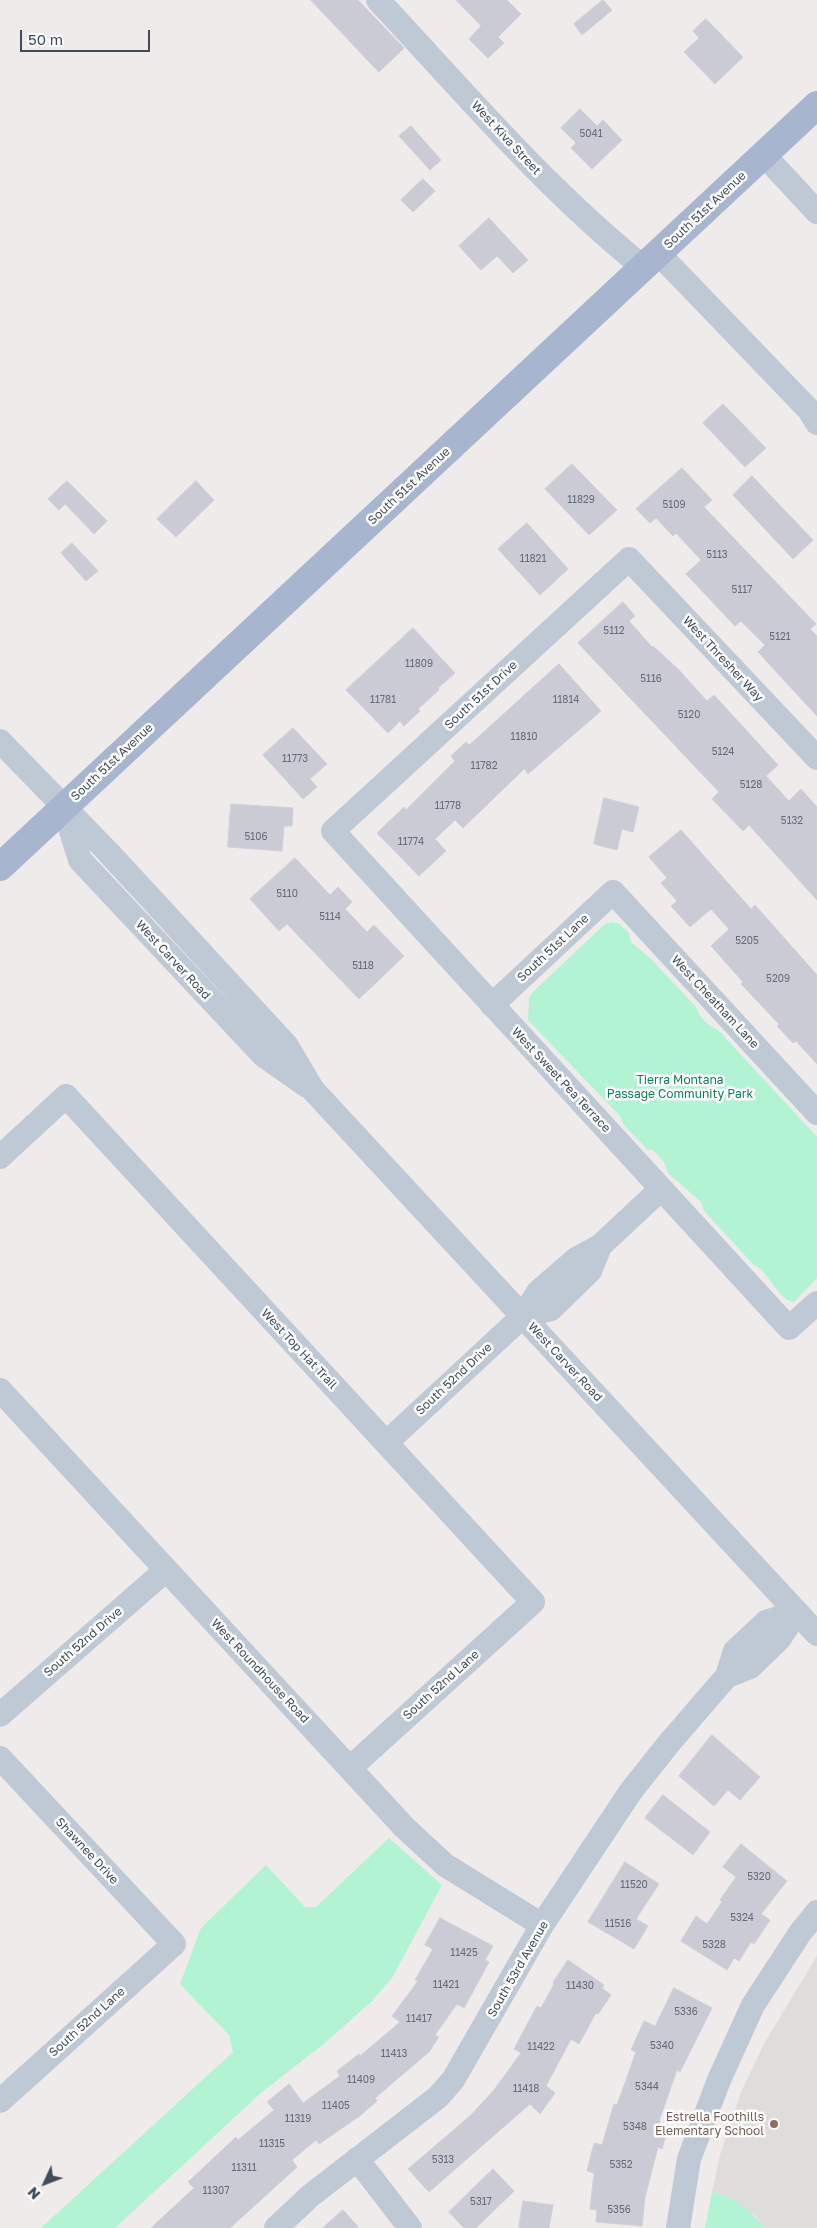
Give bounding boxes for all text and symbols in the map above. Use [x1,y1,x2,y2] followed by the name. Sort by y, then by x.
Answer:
[22,20,152,52] scale bar
[28,30,63,48] text: 50 m
[468,98,544,178] street label: West Kiva Street
[580,128,602,140] house number: 5041
[661,168,749,252] street label: South 51st Avenue
[365,444,453,528] street label: South 51st Avenue
[567,494,595,506] house number: 11829
[663,499,685,511] house number: 5109
[706,549,728,561] house number: 5113
[520,553,546,565] house number: 11821
[732,584,752,596] house number: 5117
[680,613,766,705] street label: West Thresher Way
[603,625,625,637] house number: 5112
[769,631,791,643] house number: 5121
[405,658,433,670] house number: 11809
[442,658,520,732] street label: South 51st Drive
[640,673,662,685] house number: 5116
[370,694,396,706] house number: 11781
[553,694,579,706] house number: 11814
[678,709,700,721] house number: 5120
[68,720,156,804] street label: South 51st Avenue
[511,731,537,743] house number: 11810
[712,746,734,758] house number: 5124
[282,753,308,765] house number: 11773
[471,760,497,772] house number: 11782
[740,779,762,791] house number: 5128
[435,800,461,812] house number: 11778
[781,815,803,827] house number: 5132
[245,831,267,843] house number: 5106
[398,836,424,848] house number: 11774
[276,888,298,900] house number: 5110
[319,911,341,923] house number: 5114
[514,911,592,985] street label: South 51st Lane
[133,918,213,1002] street label: West Carver Road
[735,935,759,947] house number: 5205
[668,952,762,1052] street label: West Cheatham Lane
[352,960,374,972] house number: 5118
[766,973,790,985] house number: 5209
[509,1024,613,1136] street label: West Sweet Pea Terrace
[607,1073,753,1101] park label: Tierra Montana Passage Community Park
[258,1306,340,1392] street label: West Top Hat Trail
[525,1320,605,1404] street label: West Carver Road
[413,1340,495,1418] street label: South 52nd Drive
[41,1604,125,1680] street label: South 52nd Drive
[208,1616,312,1726] street label: West Roundhouse Road
[400,1647,482,1723] street label: South 52nd Lane
[53,1815,121,1887] street label: Shawnee Drive
[747,1871,771,1883] house number: 5320
[620,1879,648,1891] house number: 11520
[730,1912,754,1924] house number: 5324
[485,1918,551,2020] street label: South 53rd Avenue
[605,1918,631,1930] house number: 11516
[702,1939,726,1951] house number: 5328
[450,1947,478,1959] house number: 11425
[433,1979,459,1991] house number: 11421
[566,1980,594,1992] house number: 11430
[46,1984,128,2060] street label: South 52nd Lane
[674,2006,698,2018] house number: 5336
[406,2013,432,2025] house number: 11417
[650,2040,674,2052] house number: 5340
[527,2041,555,2053] house number: 11422
[381,2048,407,2060] house number: 11413
[347,2074,375,2086] house number: 11409
[635,2081,659,2093] house number: 5344
[513,2083,539,2095] house number: 11418
[322,2100,350,2112] house number: 11405
[655,2110,764,2138] place label: Estrella Foothills Elementary School
[285,2113,311,2125] house number: 11319
[768,2118,780,2130] marker: Estrella Foothills Elementary School
[623,2121,647,2133] house number: 5348
[259,2138,285,2150] house number: 11315
[432,2154,454,2166] house number: 5313
[20,2158,70,2208] north arrow
[609,2159,633,2171] house number: 5352
[231,2162,257,2174] house number: 11311
[24,2184,44,2203] text: N
[202,2185,230,2197] house number: 11307
[470,2196,492,2208] house number: 5317
[607,2204,631,2216] house number: 5356

